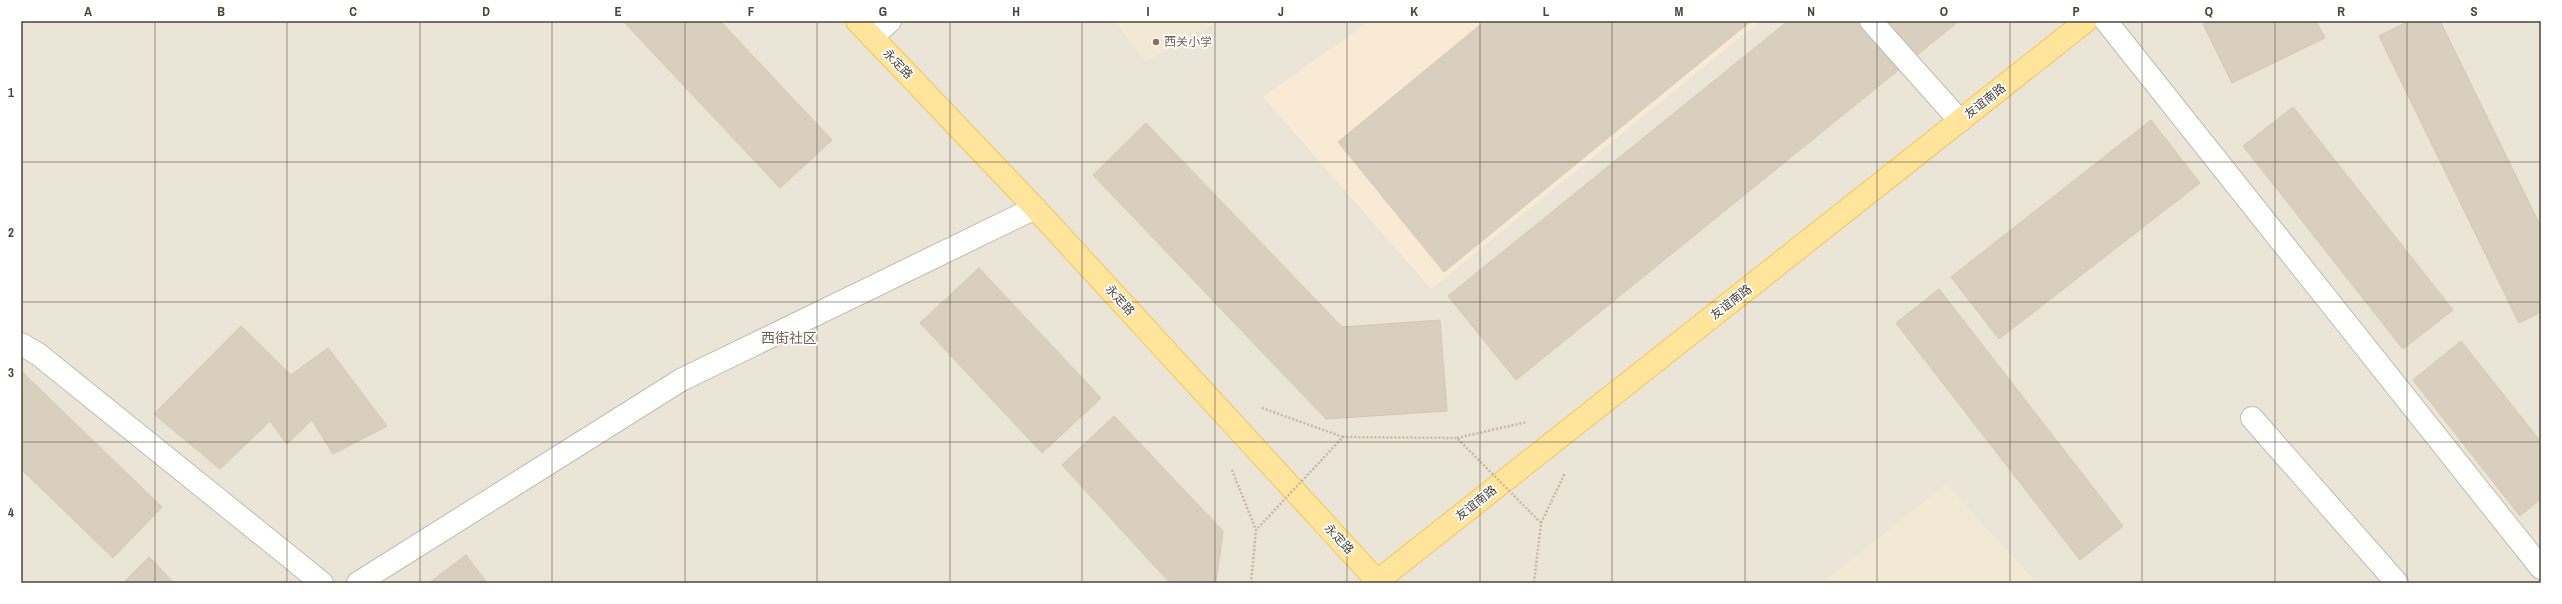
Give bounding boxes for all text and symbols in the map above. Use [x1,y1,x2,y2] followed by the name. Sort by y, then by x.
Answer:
[84,3,92,20] text: A
[217,3,225,20] text: B
[349,3,357,20] text: C
[482,3,490,20] text: D
[614,3,622,20] text: E
[748,3,755,20] text: F
[879,3,887,20] text: G
[1012,3,1020,20] text: H
[1147,3,1150,20] text: I
[1278,3,1284,20] text: J
[1410,3,1418,20] text: K
[1543,3,1550,20] text: L
[1675,3,1684,20] text: M
[1807,3,1815,20] text: N
[1940,3,1948,20] text: O
[2072,3,2080,20] text: P
[2205,3,2213,20] text: Q
[2337,3,2345,20] text: R
[2470,3,2478,20] text: S
[1164,34,1212,50] place label: 西关小学
[1151,37,1161,47] marker: 西关小学
[880,45,916,83] street label: 永定路
[1961,80,2009,122] street label: 友谊南路
[8,84,14,101] text: 1
[8,224,14,241] text: 2
[1102,281,1138,319] street label: 永定路
[1707,281,1755,323] street label: 友谊南路
[761,329,817,347] district label: 西街社区
[8,364,14,381] text: 3
[1452,482,1500,524] street label: 友谊南路
[8,504,14,521] text: 4
[1321,520,1357,558] street label: 永定路

